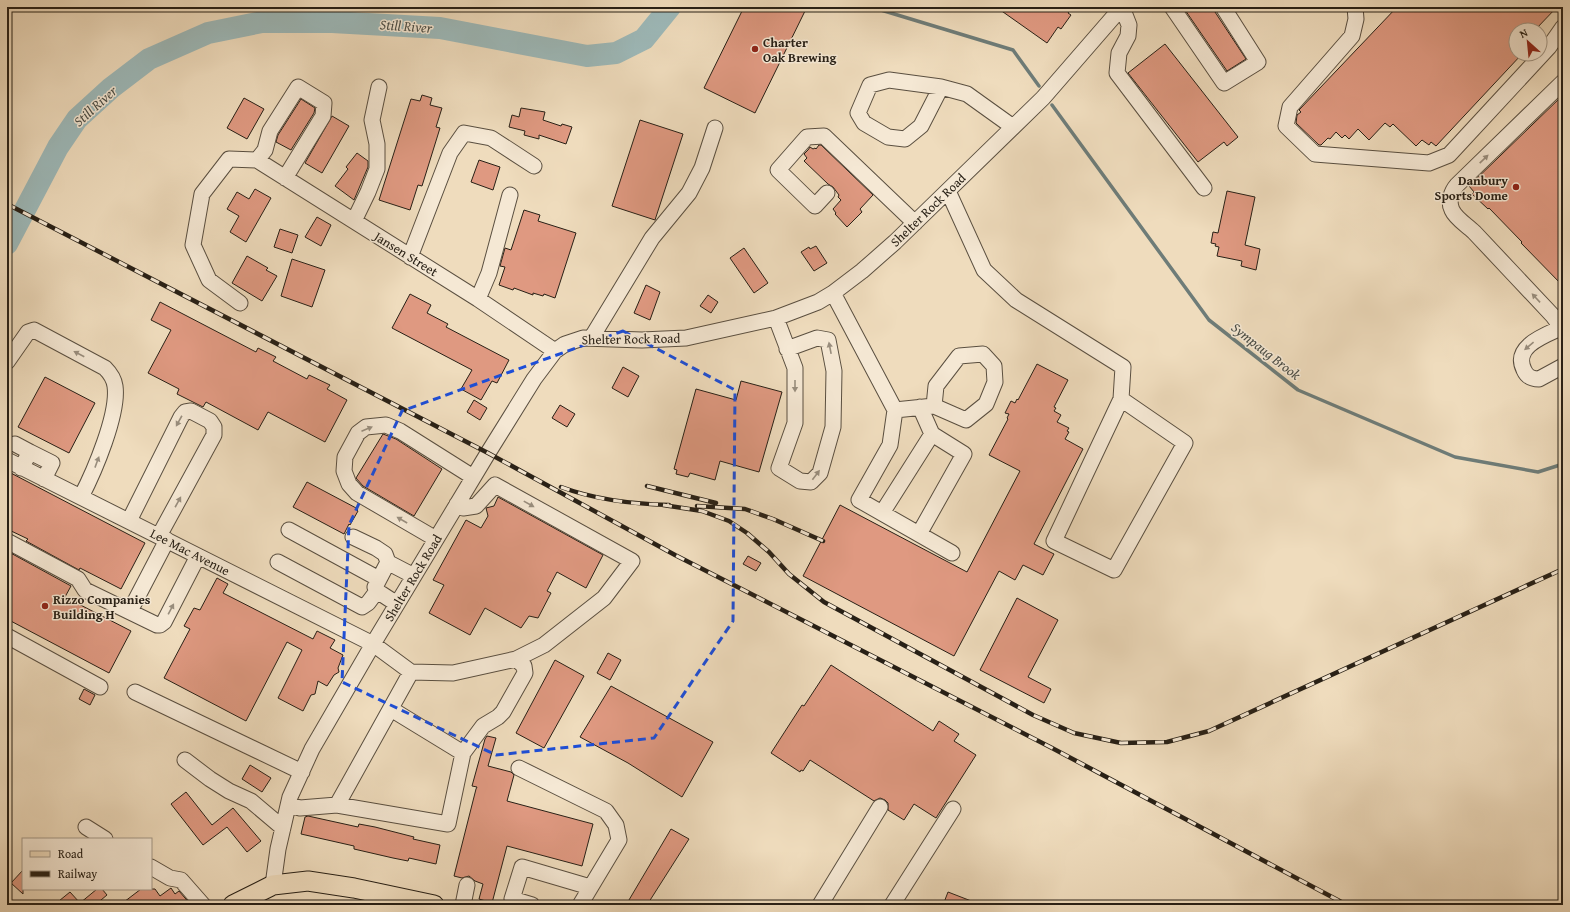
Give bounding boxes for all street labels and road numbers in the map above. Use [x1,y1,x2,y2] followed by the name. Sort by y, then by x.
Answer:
[886,169,970,251] street label: Shelter Rock Road
[369,226,442,281] street label: Jansen Street
[582,329,681,349] street label: Shelter Rock Road
[147,524,233,580] street label: Lee Mac Avenue
[379,531,447,625] street label: Shelter Rock Road

